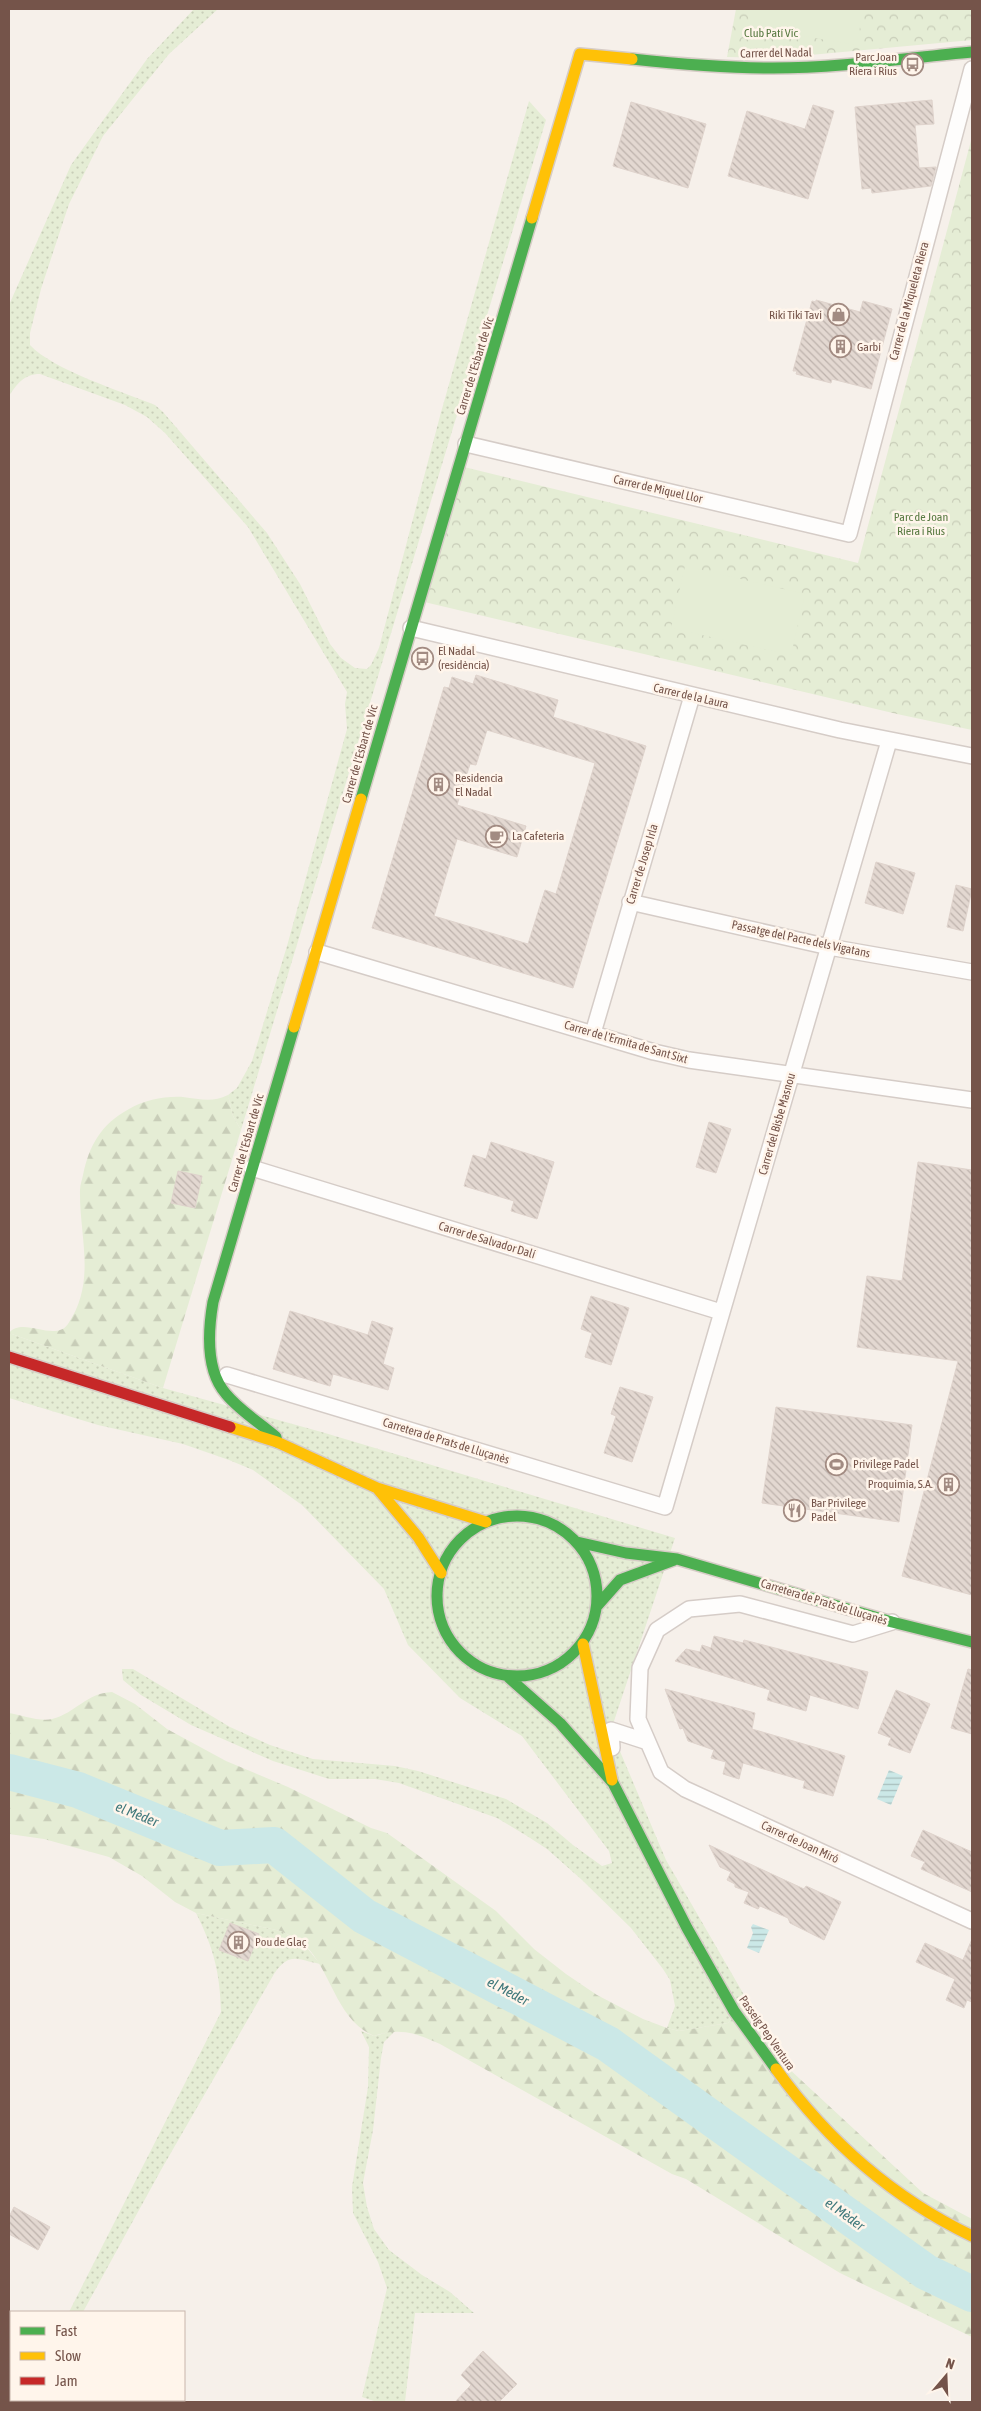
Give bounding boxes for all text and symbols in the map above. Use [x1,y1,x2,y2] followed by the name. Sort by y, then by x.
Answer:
[744,26,798,40] park label: Club Patí Vic
[740,45,813,61] street label: Carrer del Nadal
[849,50,897,78] place label: Parc Joan Riera i Rius
[901,52,925,76] bus stop icon: Parc Joan Riera i Rius
[886,240,932,362] street label: Carrer de la Miqueleta Riera
[826,303,850,327] shop icon: Riki Tiki Tavi
[769,308,822,322] place label: Riki Tiki Tavi
[453,315,497,417] street label: Carrer de l'Esbart de Vic
[829,335,853,359] building icon: Garbí
[857,340,881,354] place label: Garbí
[612,472,704,506] street label: Carrer de Miquel Llor
[894,510,948,538] park label: Parc de Joan Riera i Rius
[438,644,490,672] place label: El Nadal (residència)
[410,646,434,670] bus stop icon: El Nadal (residència)
[652,681,730,711] street label: Carrer de la Laura
[339,703,381,805] street label: Carrer de l'Esbart de Vic
[455,771,503,799] place label: Residencia El Nadal
[427,773,451,797] building icon: Residencia El Nadal
[623,822,661,906] street label: Carrer de Josep Irla
[484,824,508,848] cafe icon: La Cafeteria
[512,829,564,843] place label: La Cafeteria
[730,917,872,961] street label: Passatge del Pacte dels Vigatans
[563,1018,690,1066] street label: Carrer de l'Ermita de Sant Sixt
[756,1071,798,1177] street label: Carrer del Bisbe Masnou
[225,1092,267,1194] street label: Carrer de l'Esbart de Vic
[437,1219,537,1261] street label: Carrer de Salvador Dalí
[381,1415,511,1467] street label: Carretera de Prats de Lluçanès
[825,1452,849,1476] sports icon: Privilege Padel
[853,1457,920,1471] place label: Privilege Padel
[937,1472,961,1496] building icon: Proquimia, S.A.
[868,1477,933,1491] place label: Proquimia, S.A.
[811,1496,866,1524] place label: Bar Privilege Padel
[783,1498,807,1522] restaurant icon: Bar Privilege Padel
[759,1576,889,1628] street label: Carretera de Prats de Lluçanès
[113,1798,161,1830] water label: el Mèder
[759,1818,841,1866] street label: Carrer de Joan Miró
[227,1930,251,1954] building icon: Pou de Glaç
[255,1935,307,1949] place label: Pou de Glaç
[485,1973,532,2009] water label: el Mèder
[736,1993,798,2073] street label: Passeig Pep Ventura
[822,2194,868,2234] water label: el Mèder
[10,2311,185,2401] legend
[55,2322,77,2339] text: Fast
[55,2347,81,2364] text: Slow
[921,2351,971,2401] north arrow
[944,2355,957,2373] text: N
[55,2372,78,2389] text: Jam

